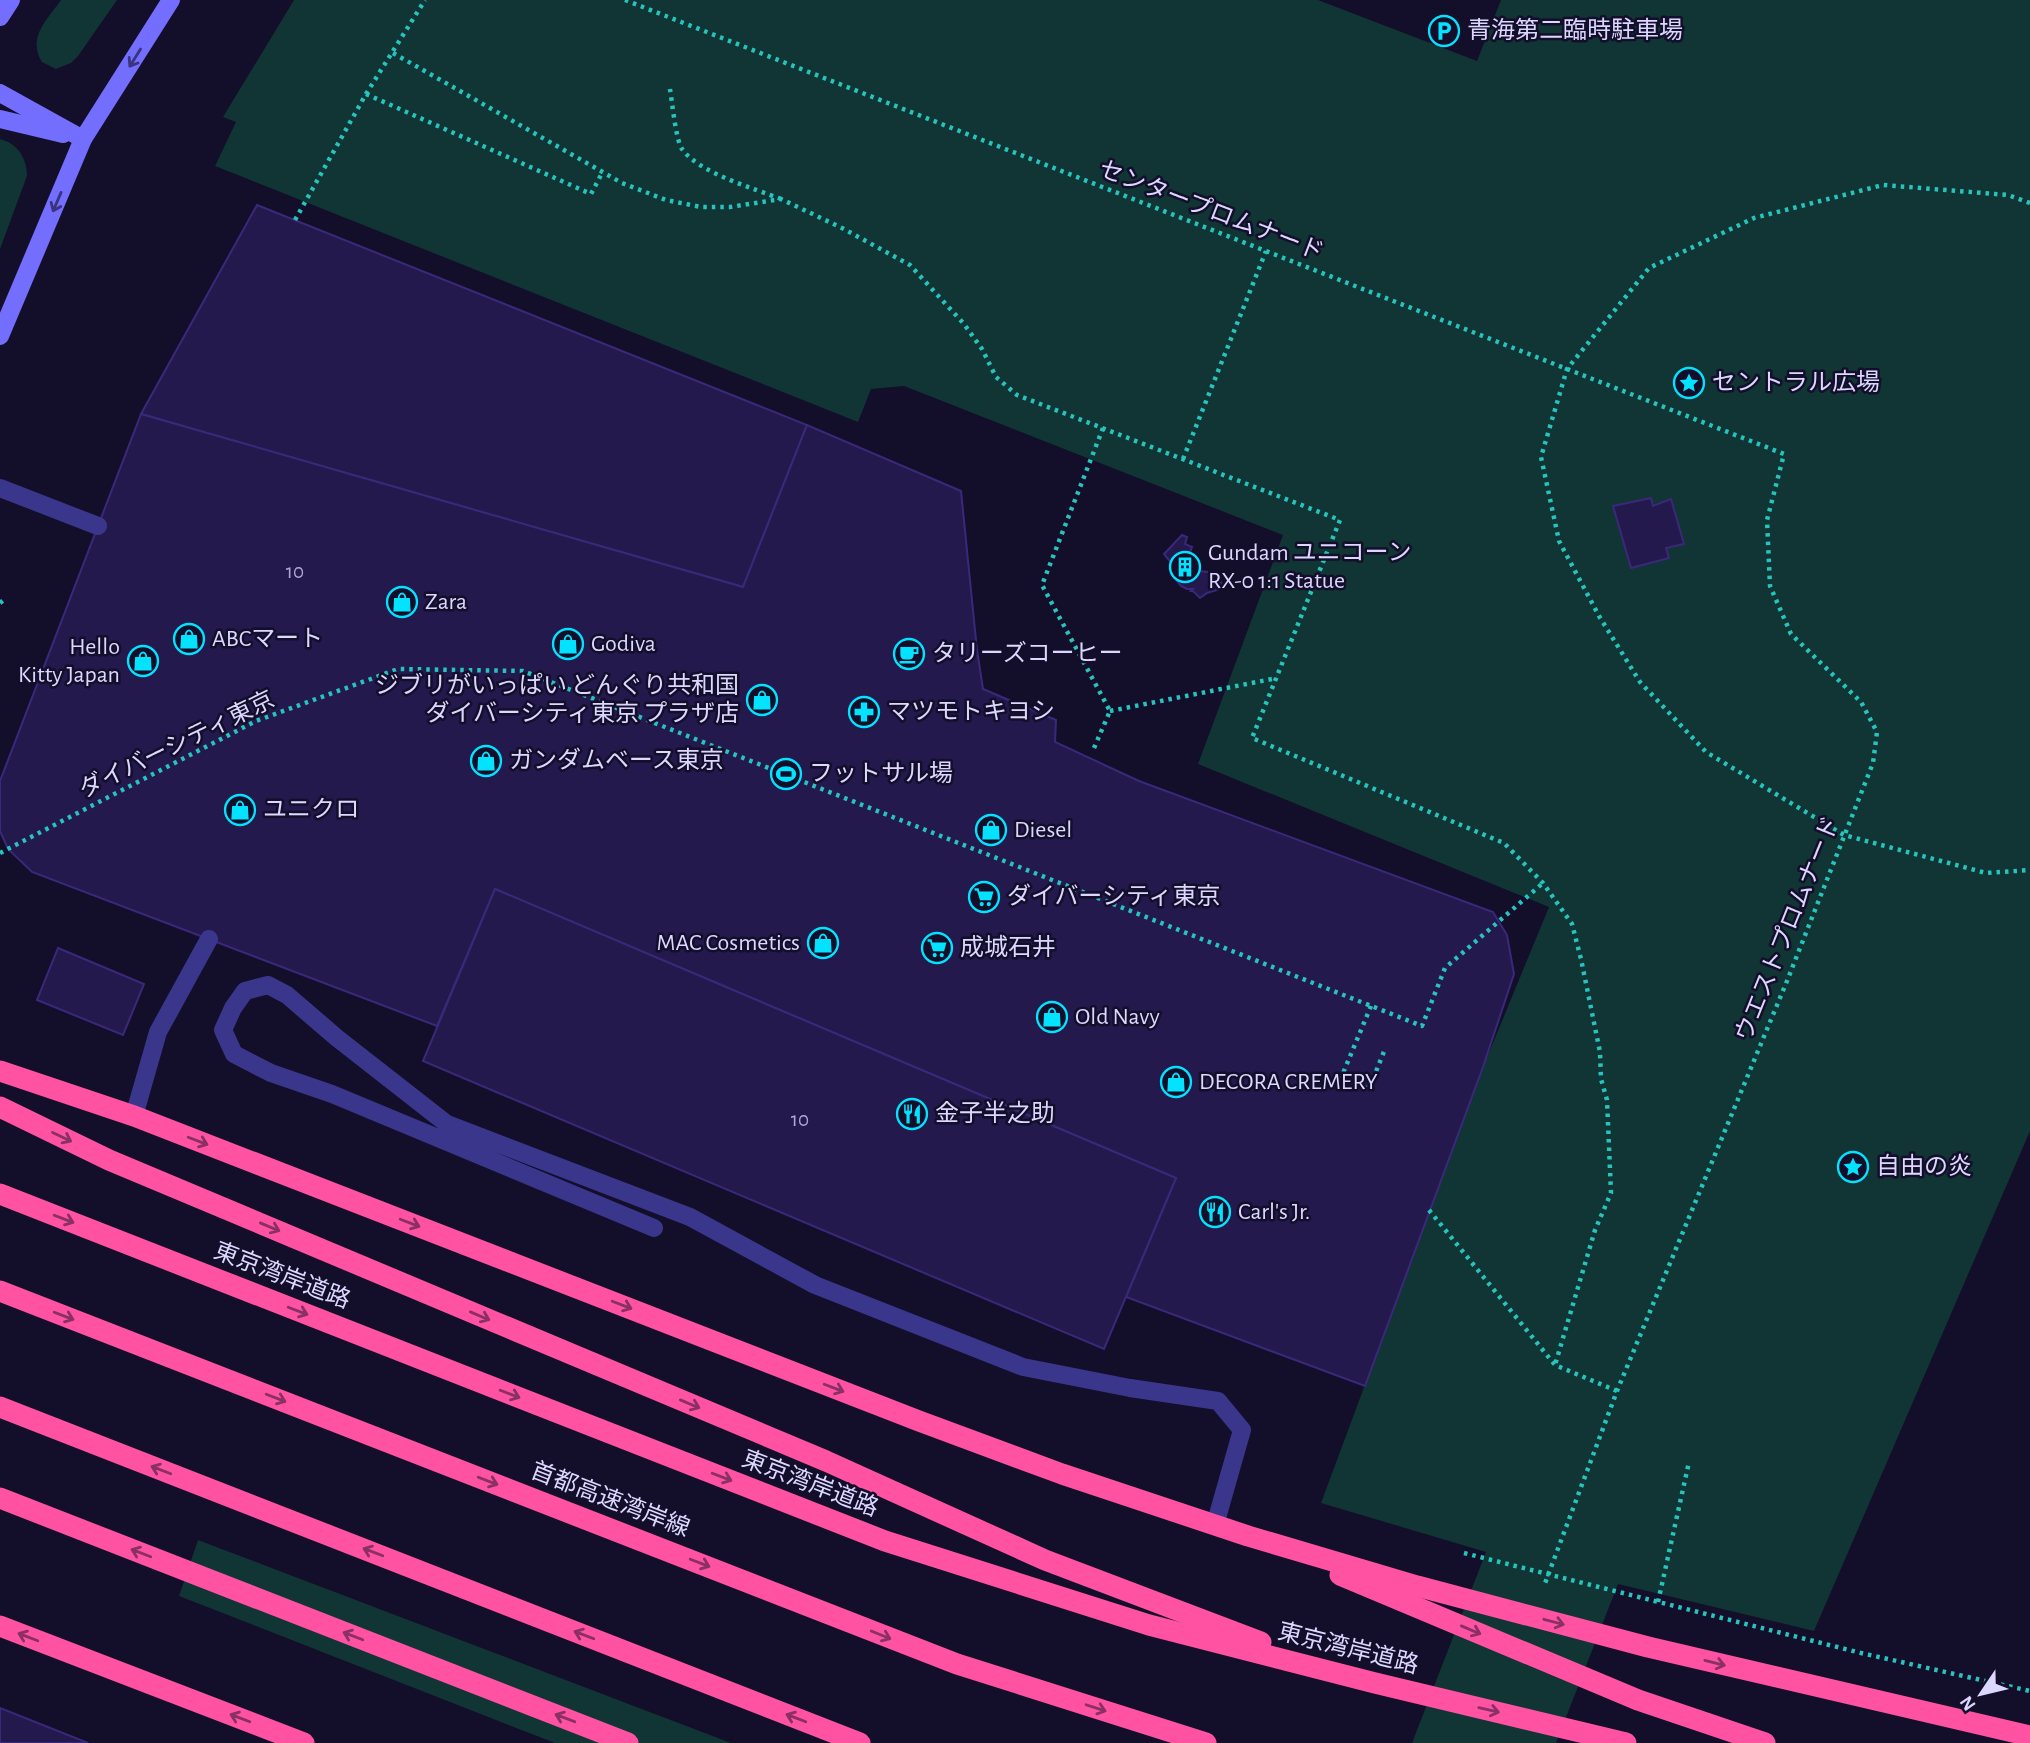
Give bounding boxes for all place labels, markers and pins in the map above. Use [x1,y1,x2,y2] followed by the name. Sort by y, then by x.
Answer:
[1427,14,1461,48] parking icon: 青海第二臨時駐車場
[1467,17,1683,43] place label: 青海第二臨時駐車場
[1672,366,1706,400] place icon: セントラル広場
[1712,369,1880,395] place label: セントラル広場
[1208,541,1412,593] place label: Gundam ユニコーン RX-0 1:1 Statue
[1168,550,1202,584] building icon: Gundam ユニコーン RX-0 1:1 Statue
[385,585,419,619] shop icon: Zara
[425,590,467,614] place label: Zara
[172,622,206,656] shop icon: ABCマート
[212,627,323,651] place label: ABCマート
[551,627,585,661] shop icon: Godiva
[591,632,656,656] place label: Godiva
[18,635,120,687] place label: Hello Kitty Japan
[892,637,926,671] cafe icon: タリーズコーヒー
[932,640,1123,666] place label: タリーズコーヒー
[126,644,160,678] shop icon: Hello Kitty Japan
[375,672,739,726] place label: ジブリがいっぱい どんぐり共和国 ダイバーシティ東京 プラザ店
[745,683,779,717] shop icon: ジブリがいっぱい どんぐり共和国 ダイバーシティ東京 プラザ店
[847,695,881,729] pharmacy icon: マツモトキヨシ
[887,700,1055,724] place label: マツモトキヨシ
[469,744,503,778] shop icon: ガンダムベース東京
[509,747,724,773] place label: ガンダムベース東京
[769,757,803,791] sports icon: フットサル場
[809,761,953,786] place label: フットサル場
[223,793,257,827] shop icon: ユニクロ
[263,797,359,822] place label: ユニクロ
[974,813,1008,847] shop icon: Diesel
[1014,818,1072,842] place label: Diesel
[967,880,1001,914] supermarket icon: ダイバーシティ東京
[1007,883,1221,909] place label: ダイバーシティ東京
[806,926,840,960] shop icon: MAC Cosmetics
[657,931,800,955] place label: MAC Cosmetics
[920,931,954,965] supermarket icon: 成城石井
[960,934,1056,960] place label: 成城石井
[1035,1000,1069,1034] shop icon: Old Navy
[1075,1005,1160,1029] place label: Old Navy
[1159,1065,1193,1099] shop icon: DECORA CREMERY
[1199,1070,1378,1094] place label: DECORA CREMERY
[895,1097,929,1131] restaurant icon: 金子半之助
[935,1100,1055,1126] place label: 金子半之助
[1836,1150,1870,1184] place icon: 自由の炎
[1876,1153,1972,1179] place label: 自由の炎
[1198,1195,1232,1229] restaurant icon: Carl's Jr.
[1238,1200,1310,1224] place label: Carl's Jr.

